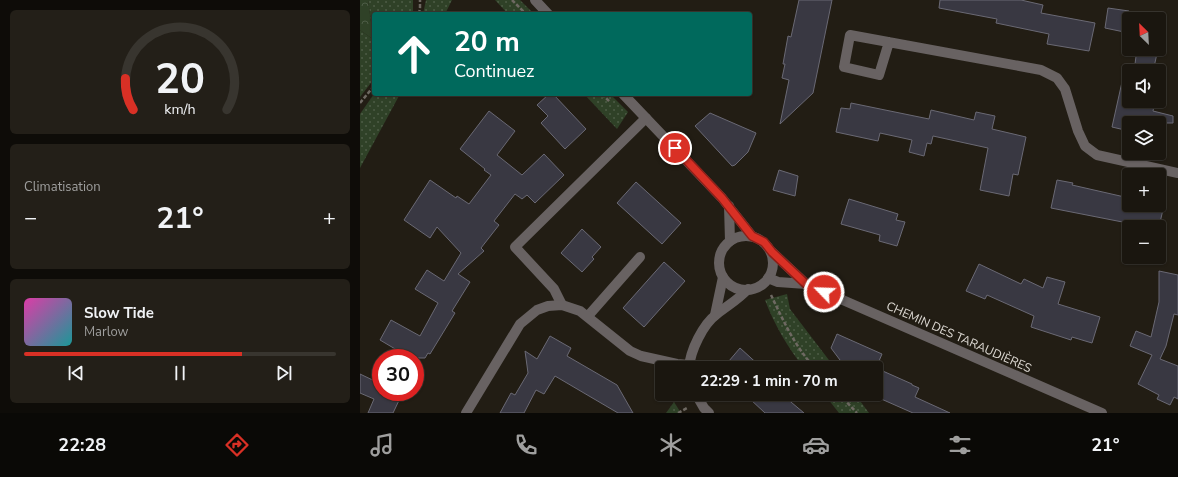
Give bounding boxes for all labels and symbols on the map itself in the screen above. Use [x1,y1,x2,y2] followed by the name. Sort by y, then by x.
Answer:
[1122,12,1166,56] north arrow
[658,131,692,165] pin
[803,271,845,313] position arrow
[884,298,1034,376] street label: CHEMIN DES TARAUDIÈRES
[372,349,424,401] speed limit sign: 30

